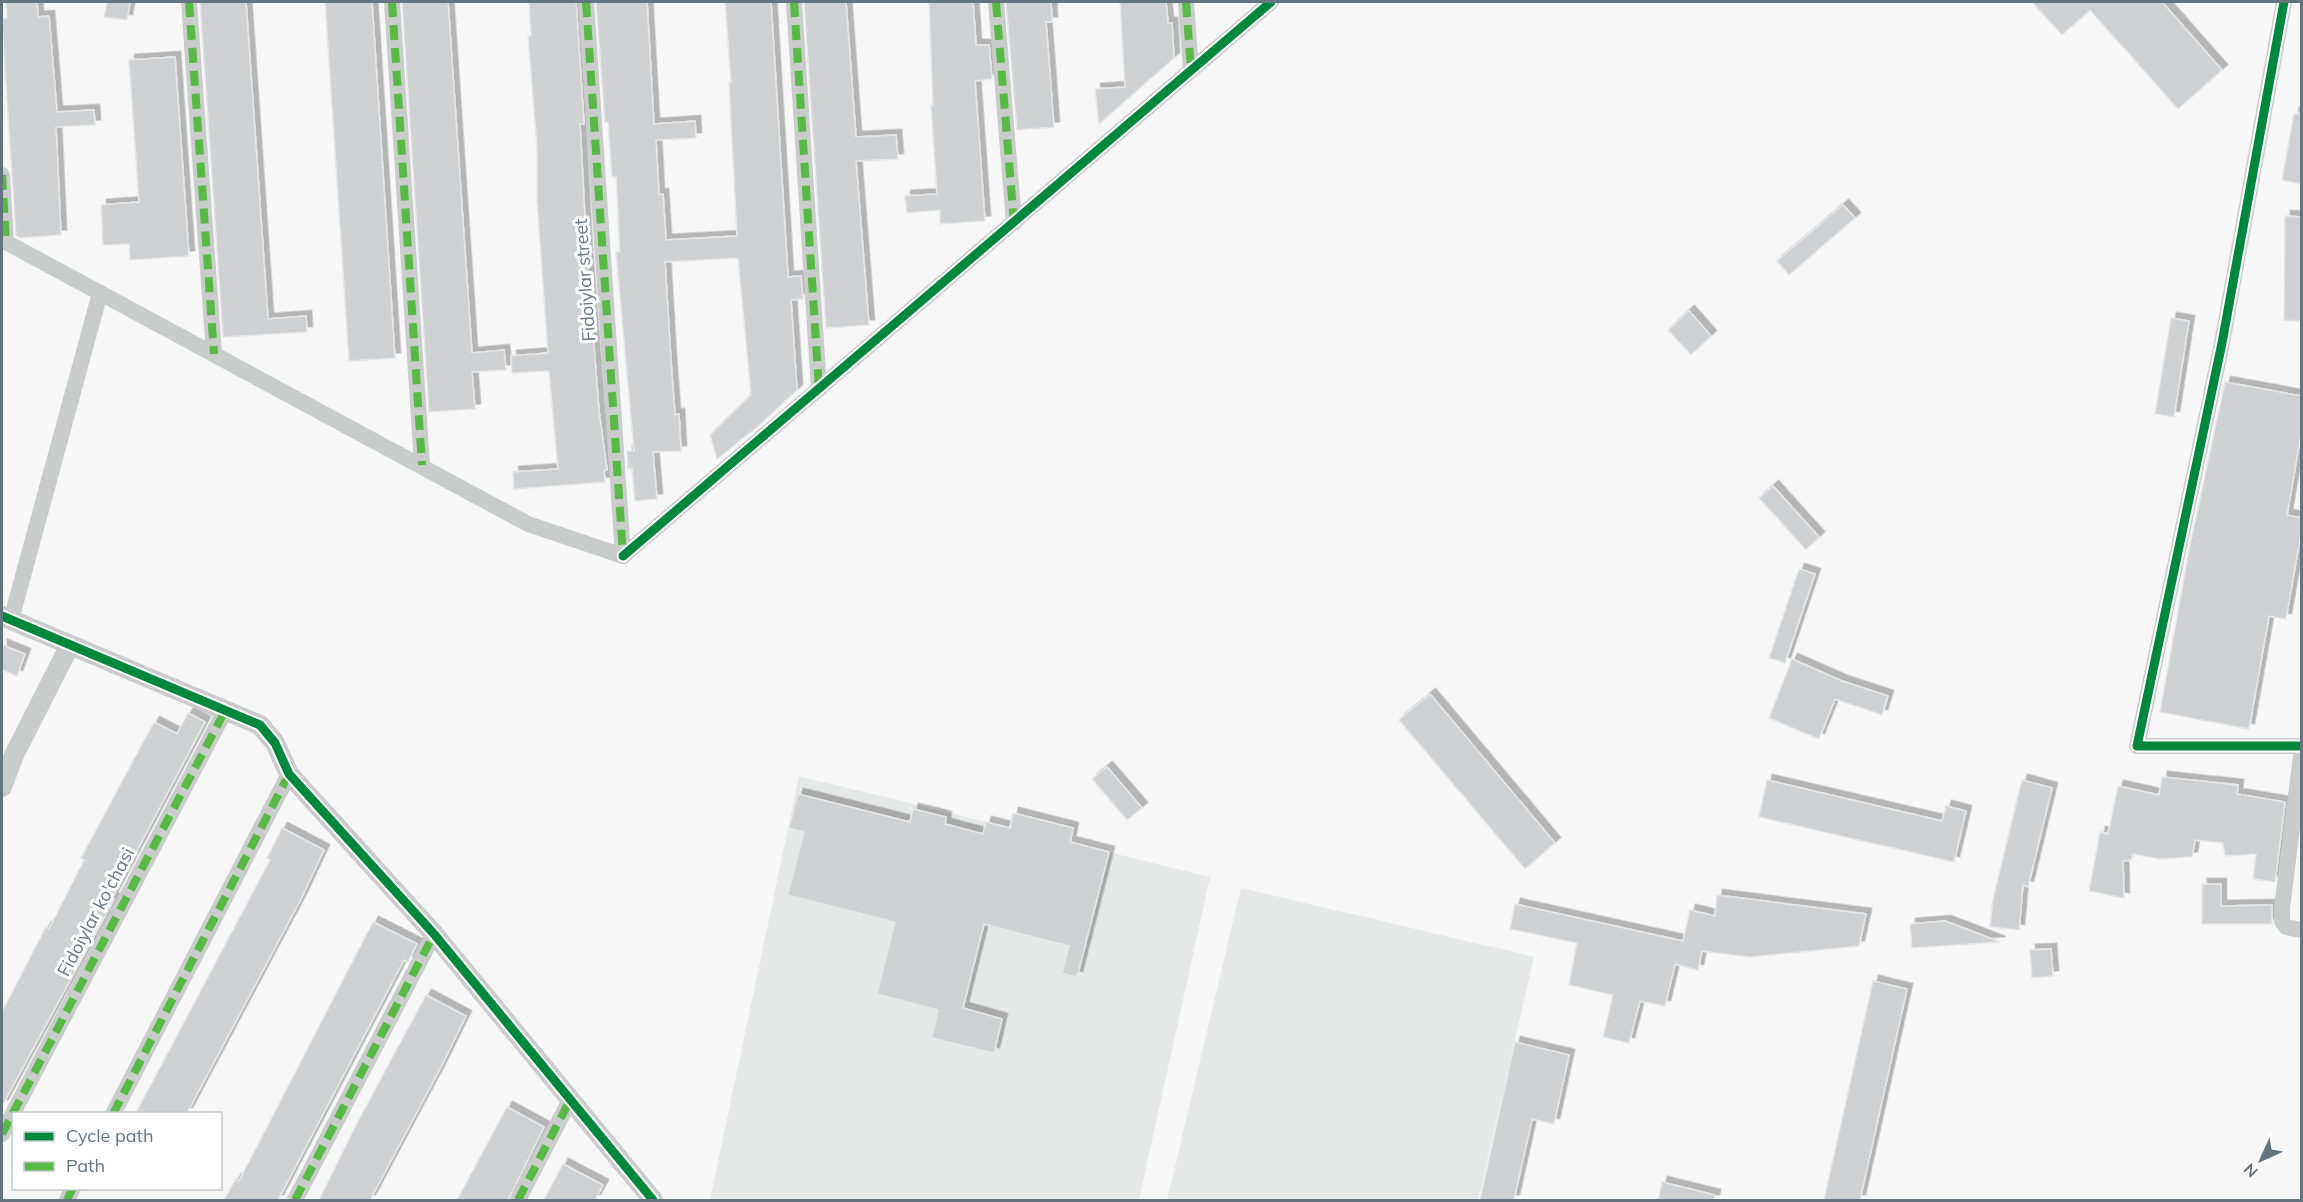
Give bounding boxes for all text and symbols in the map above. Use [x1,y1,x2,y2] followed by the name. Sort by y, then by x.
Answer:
[569,218,600,342] street label: Fidoiylar street
[52,843,139,980] street label: Fidoiylar ko'chasi
[12,1112,222,1190] legend
[66,1124,153,1147] text: Cycle path
[2231,1130,2291,1190] north arrow
[66,1154,105,1177] text: Path
[2239,1159,2262,1182] text: N

